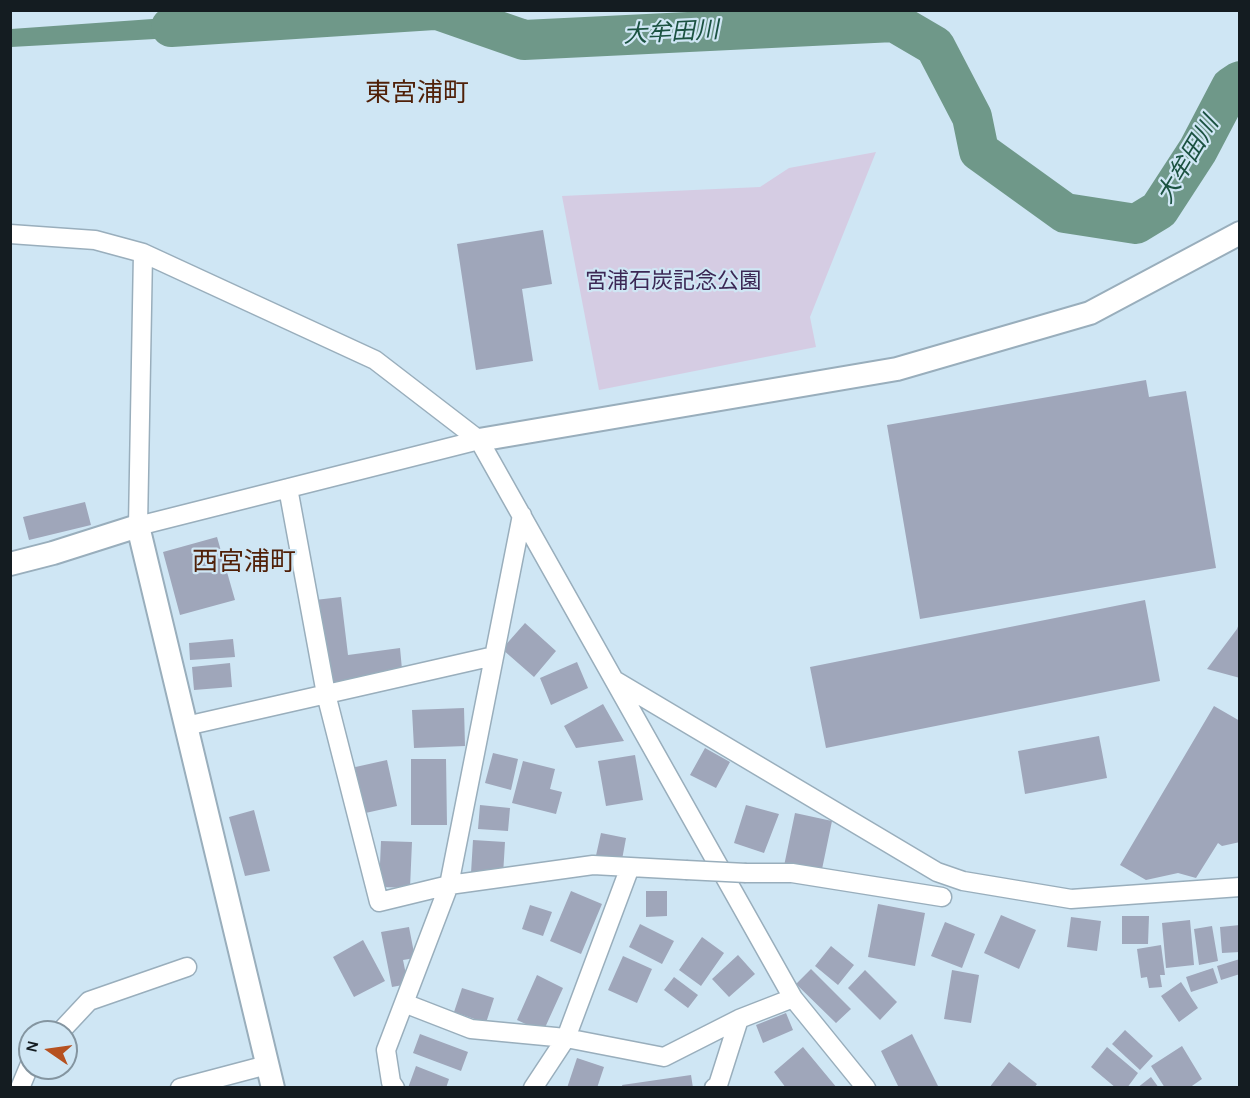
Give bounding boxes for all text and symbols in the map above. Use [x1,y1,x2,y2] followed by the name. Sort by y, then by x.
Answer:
[622,16,720,50] water label: 大牟田川
[365,78,469,110] district label: 東宮浦町
[1151,111,1225,209] water label: 大牟田川
[585,269,761,295] park label: 宮浦石炭記念公園
[192,547,296,579] district label: 西宮浦町
[18,1020,78,1080] north arrow
[21,1039,42,1054] text: N

